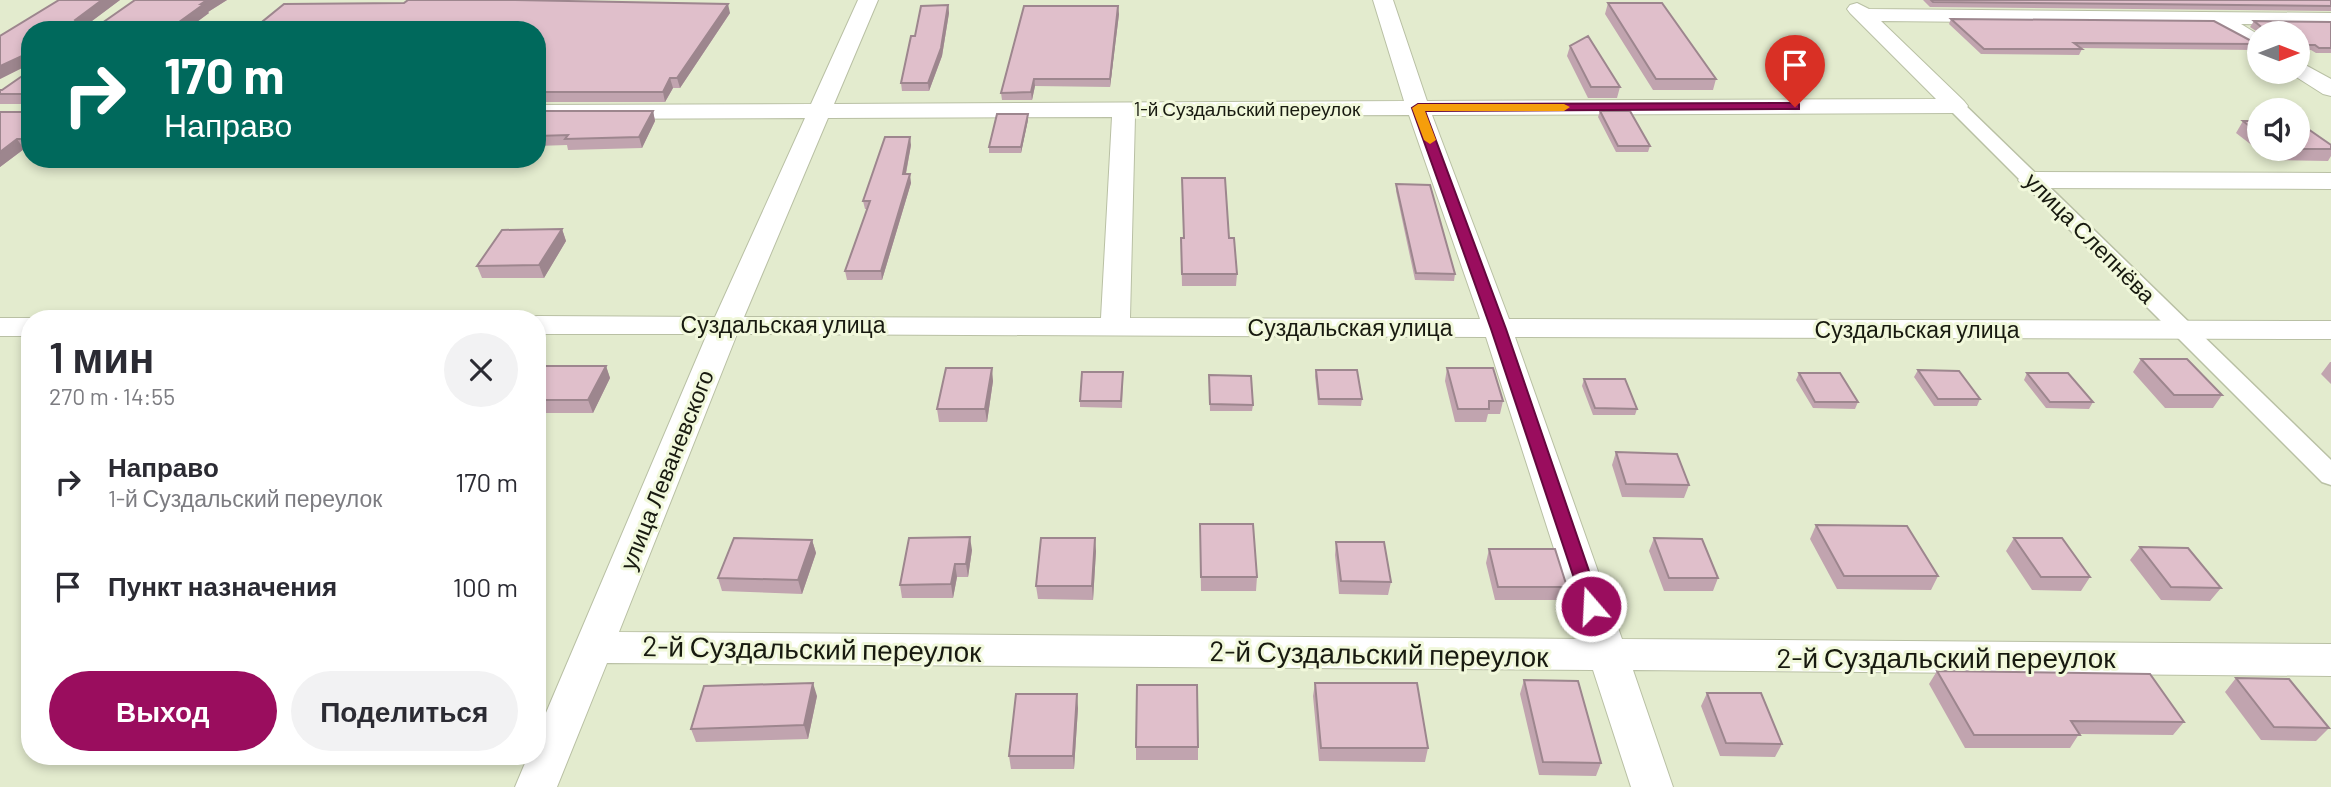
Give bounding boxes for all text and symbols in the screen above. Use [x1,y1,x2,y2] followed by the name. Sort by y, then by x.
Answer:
[2247,21,2310,84] north arrow
[2247,21,2310,161] map controls
[1765,35,1825,107] pin
[164,45,284,104] text: 170 m
[1776,46,1814,84] icon: arrive
[49,49,140,140] icon: right
[1134,97,1361,120] street label: 1-й Суздальский переулок
[2247,98,2310,161] button: sound
[164,105,292,143] text: Направо
[2020,166,2162,309] street label: улица Слепнёва
[681,310,886,338] street label: Суздальская улица
[1248,313,1453,341] street label: Суздальская улица
[1815,315,2020,343] street label: Суздальская улица
[49,331,154,381] text: 1 мин
[444,333,518,407] button: close
[613,366,719,574] street label: улица Леваневского
[49,382,175,410] text: 270 m · 14:55
[108,451,219,482] text: Направо
[49,463,87,501] icon: right
[455,466,518,497] text: 170 m
[108,484,382,512] text: 1-й Суздальский переулок
[49,568,87,606] icon: arrive
[1554,569,1628,643] position arrow
[108,570,337,601] text: Пункт назначения
[453,571,518,602] text: 100 m
[642,628,983,668] street label: 2-й Суздальский переулок
[1209,633,1550,673] street label: 2-й Суздальский переулок
[1776,640,2116,674] street label: 2-й Суздальский переулок
[49,671,277,751] button: Выход
[291,671,518,751] button: Поделиться

